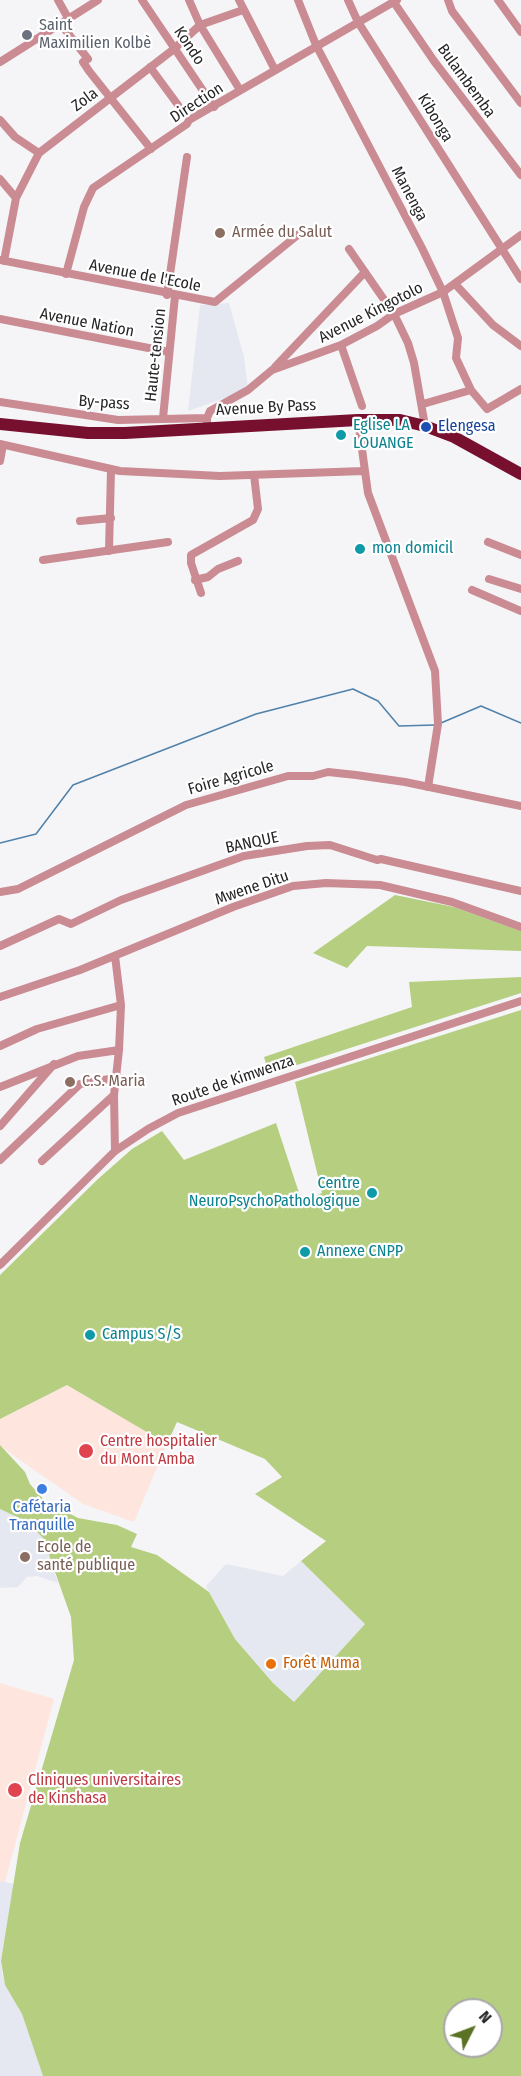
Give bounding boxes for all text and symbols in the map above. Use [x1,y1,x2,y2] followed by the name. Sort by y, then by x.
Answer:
[39,16,151,54] place label: Saint Maximilien Kolbè
[169,23,209,69] street label: Kondo
[20,28,34,42] marker: Saint Maximilien Kolbè
[433,40,499,122] street label: Bulambemba
[167,79,227,127] street label: Direction
[68,84,102,116] street label: Zola
[413,90,457,146] street label: Kibonga
[387,163,431,225] street label: Manenga
[232,223,332,243] place label: Armée du Salut
[213,226,227,240] marker: Armée du Salut
[87,256,203,296] street label: Avenue de l'Ecole
[316,278,426,348] street label: Avenue Kingotolo
[38,304,136,342] street label: Avenue Nation
[142,307,170,403] street label: Haute-tension
[78,392,130,414] street label: By-pass
[215,396,317,420] street label: Avenue By Pass
[353,416,413,454] place label: Eglise LA LOUANGE
[438,417,496,437] place label: Elengesa
[419,420,433,434] marker: Elengesa
[334,428,348,442] marker: Eglise LA LOUANGE
[372,539,453,559] place label: mon domicil
[353,542,367,556] marker: mon domicil
[186,757,276,799] street label: Foire Agricole
[224,828,280,858] street label: BANQUE
[213,866,291,910] street label: Mwene Ditu
[169,1051,297,1111] street label: Route de Kimwenza
[82,1072,145,1092] place label: C.S. Maria
[63,1075,77,1089] marker: C.S. Maria
[189,1174,360,1212] place label: Centre NeuroPsychoPathologique
[365,1186,379,1200] marker: Centre NeuroPsychoPathologique
[317,1242,403,1262] place label: Annexe CNPP
[298,1245,312,1259] marker: Annexe CNPP
[102,1325,181,1345] place label: Campus S/S
[83,1328,97,1342] marker: Campus S/S
[100,1432,217,1470] place label: Centre hospitalier du Mont Amba
[77,1442,95,1460] marker: Centre hospitalier du Mont Amba
[35,1482,49,1496] marker: Cafétaria Tranquille
[9,1498,75,1536] place label: Cafétaria Tranquille
[37,1538,135,1576] place label: Ecole de santé publique
[18,1550,32,1564] marker: Ecole de santé publique
[283,1654,360,1674] place label: Forêt Muma
[264,1657,278,1671] marker: Forêt Muma
[28,1771,181,1809] place label: Cliniques universitaires de Kinshasa
[6,1781,24,1799] marker: Cliniques universitaires de Kinshasa
[443,1998,503,2058] north arrow
[475,2007,496,2027] text: N

